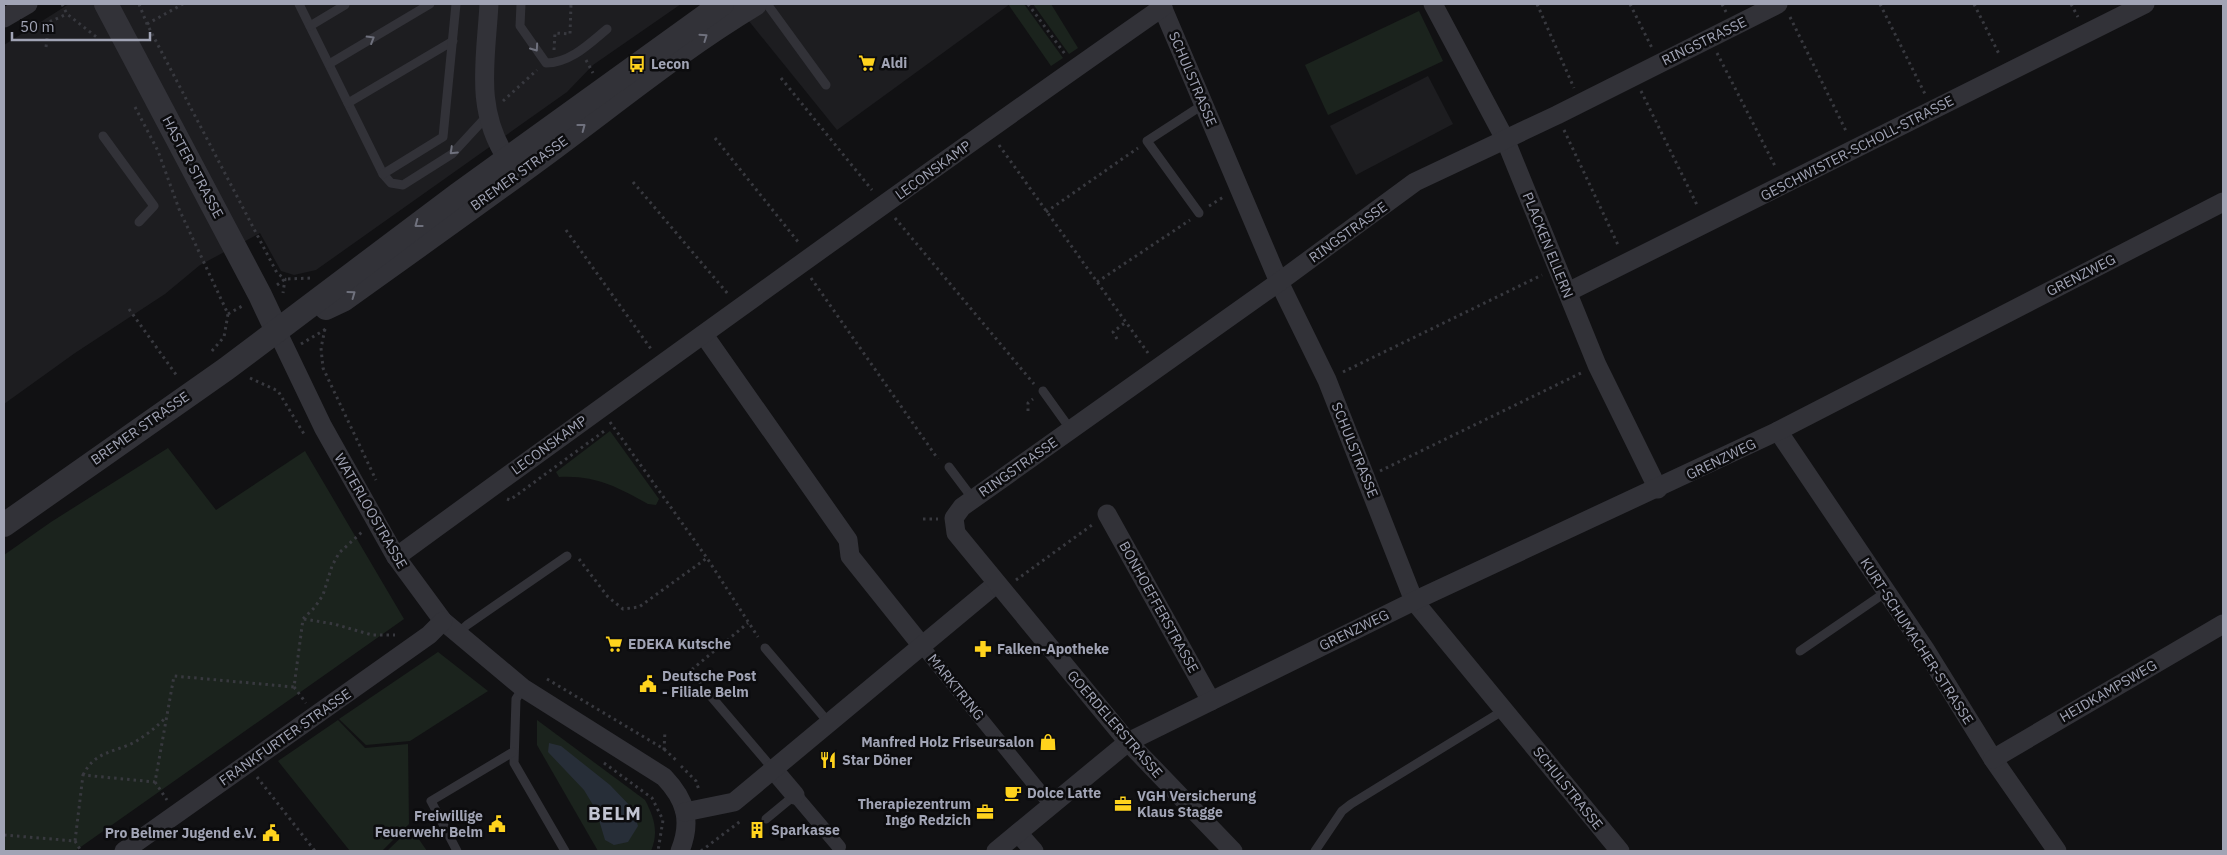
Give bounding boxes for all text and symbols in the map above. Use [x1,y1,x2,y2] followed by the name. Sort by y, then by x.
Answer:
[12,10,150,42] scale bar
[1659,13,1749,69] street label: RINGSTRASSE
[20,17,55,36] text: 50 m
[1165,29,1221,129] street label: SCHULSTRASSE
[698,34,707,43] one-way arrow
[365,36,374,46] one-way arrow
[529,42,538,51] one-way arrow
[857,53,877,73] supermarket icon: Aldi
[627,54,647,74] bus stop icon: Lecon
[881,54,907,72] place label: Aldi
[651,55,690,73] place label: Lecon
[1757,91,1957,205] street label: GESCHWISTER-SCHOLL-STRASSE
[158,113,228,221] street label: HASTER STRASSE
[576,124,585,132] one-way arrow
[467,132,571,214] street label: BREMER STRASSE
[892,136,974,204] street label: LECONSKAMP
[450,145,459,154] one-way arrow
[1519,189,1577,301] street label: PLACKEN ELLERN
[1305,198,1391,266] street label: RINGSTRASSE
[414,218,424,227] one-way arrow
[2043,250,2119,300] street label: GRENZWEG
[346,291,356,300] one-way arrow
[87,387,193,469] street label: BREMER STRASSE
[1328,400,1382,500] street label: SCHULSTRASSE
[508,411,590,479] street label: LECONSKAMP
[975,433,1061,501] street label: RINGSTRASSE
[1683,434,1759,484] street label: GRENZWEG
[331,450,411,572] street label: WATERLOOSTRASSE
[1115,538,1203,676] street label: BONHOEFFERSTRASSE
[1856,554,1978,728] street label: KURT-SCHUMACHER-STRASSE
[1316,605,1392,655] street label: GRENZWEG
[604,634,624,654] supermarket icon: EDEKA Kutsche
[628,635,731,653] place label: EDEKA Kutsche
[973,639,993,659] pharmacy icon: Falken-Apotheke
[997,640,1109,658] place label: Falken-Apotheke
[924,650,988,724] street label: MARKTRING
[2056,656,2160,726] street label: HEIDKAMPSWEG
[662,667,756,701] place label: Deutsche Post - Filiale Belm
[1063,667,1167,781] street label: GOERDELERSTRASSE
[638,674,658,694] public building icon: Deutsche Post - Filiale Belm
[215,685,355,789] street label: FRANKFURTER STRASSE
[1038,732,1058,752] shop icon: Manfred Holz Friseursalon
[861,733,1034,751] place label: Manfred Holz Friseursalon
[1529,743,1607,833] street label: SCHULSTRASSE
[818,750,838,770] restaurant icon: Star Döner
[842,751,913,769] place label: Star Döner
[1003,783,1023,803] cafe icon: Dolce Latte
[1027,784,1101,802] place label: Dolce Latte
[1137,787,1256,821] place label: VGH Versicherung Klaus Stagge
[1113,794,1133,814] office icon: VGH Versicherung Klaus Stagge
[858,795,971,829] place label: Therapiezentrum Ingo Redzich
[588,801,642,825] district label: BELM
[975,802,995,822] office icon: Therapiezentrum Ingo Redzich
[375,807,483,841] place label: Freiwillige Feuerwehr Belm
[487,814,507,834] public building icon: Freiwillige Feuerwehr Belm
[747,820,767,840] building icon: Sparkasse
[771,821,840,839] place label: Sparkasse
[261,823,281,843] public building icon: Pro Belmer Jugend e.V.
[105,824,257,842] place label: Pro Belmer Jugend e.V.

